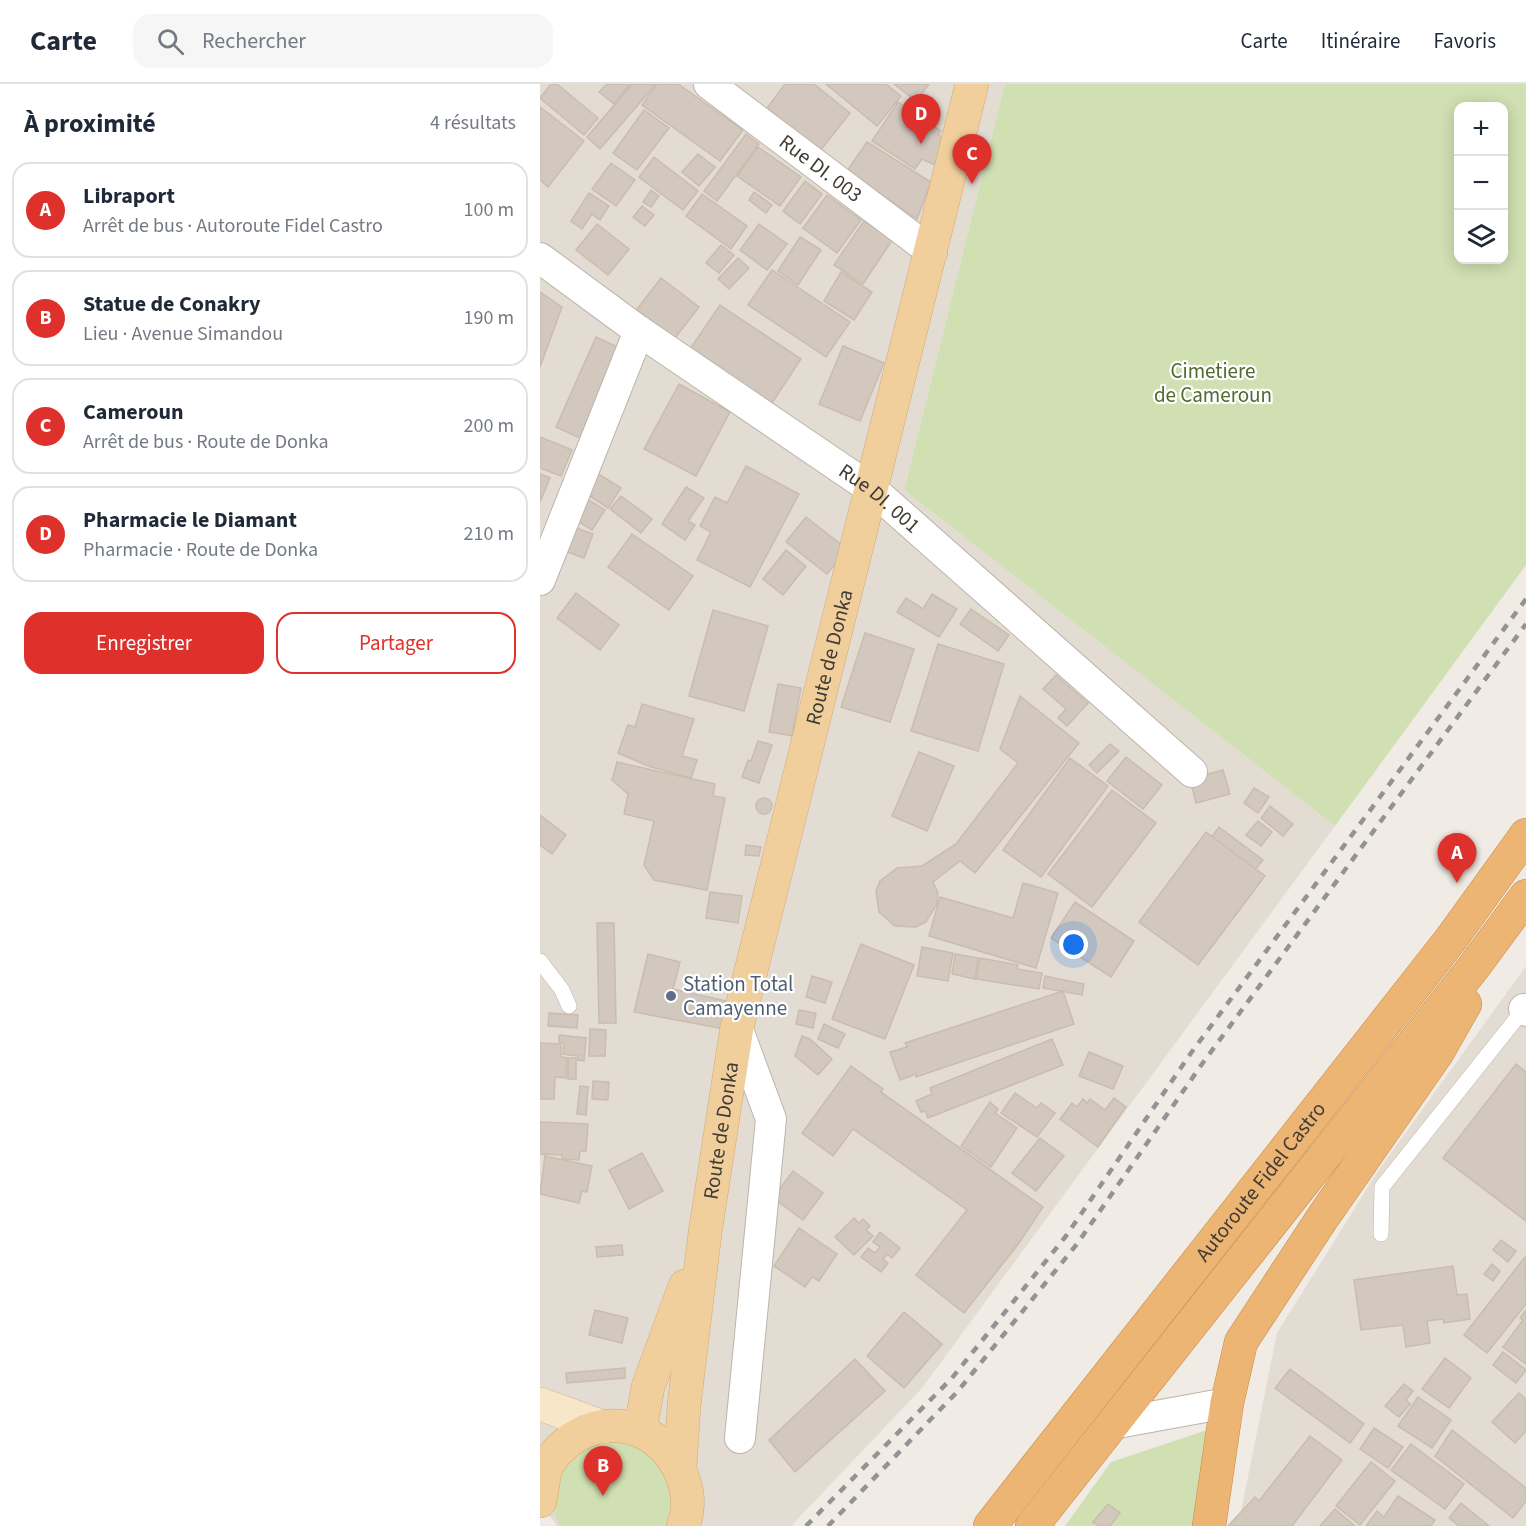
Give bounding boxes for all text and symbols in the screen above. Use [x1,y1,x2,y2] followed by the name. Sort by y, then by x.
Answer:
[133,14,553,68] search box
[30,21,97,61] text: Carte
[154,25,187,58] icon: search
[202,25,306,57] text: Rechercher
[1241,26,1288,56] text: Carte
[1321,26,1400,56] text: Itinéraire
[1433,26,1496,56] text: Favoris
[902,94,940,144] pin: D
[1454,102,1508,264] map controls
[1454,102,1508,156] button: +
[24,105,156,142] text: À proximité
[430,109,516,137] text: 4 résultats
[773,127,869,209] street label: Rue DI. 003
[952,135,992,184] pin: C
[1454,156,1508,210] button: −
[83,180,175,212] text: Libraport
[40,196,51,224] text: A
[464,196,514,224] text: 100 m
[1454,210,1508,264] button: layers
[83,212,383,240] text: Arrêt de bus · Autoroute Fidel Castro
[83,288,261,320] text: Statue de Conakry
[39,304,52,332] text: B
[464,304,514,332] text: 190 m
[83,320,283,348] text: Lieu · Avenue Simandou
[1154,356,1272,410] park label: Cimetiere de Cameroun
[83,396,183,428] text: Cameroun
[40,412,51,440] text: C
[464,412,514,440] text: 200 m
[83,428,329,456] text: Arrêt de bus · Route de Donka
[833,456,927,540] street label: Rue DI. 001
[83,504,297,536] text: Pharmacie le Diamant
[39,520,52,548] text: D
[464,520,514,548] text: 210 m
[83,536,318,564] text: Pharmacie · Route de Donka
[798,586,861,728] street label: Route de Donka
[24,612,264,674] button: Enregistrer
[276,612,516,674] button: Partager
[1438,834,1476,883] pin: A
[1059,930,1088,959] your location
[683,969,793,1023] place label: Station Total Camayenne
[664,989,678,1003] marker: Station Total Camayenne
[695,1060,746,1202] street label: Route de Donka
[1188,1095,1333,1268] street label: Autoroute Fidel Castro
[584,1446,622,1496] pin: B

